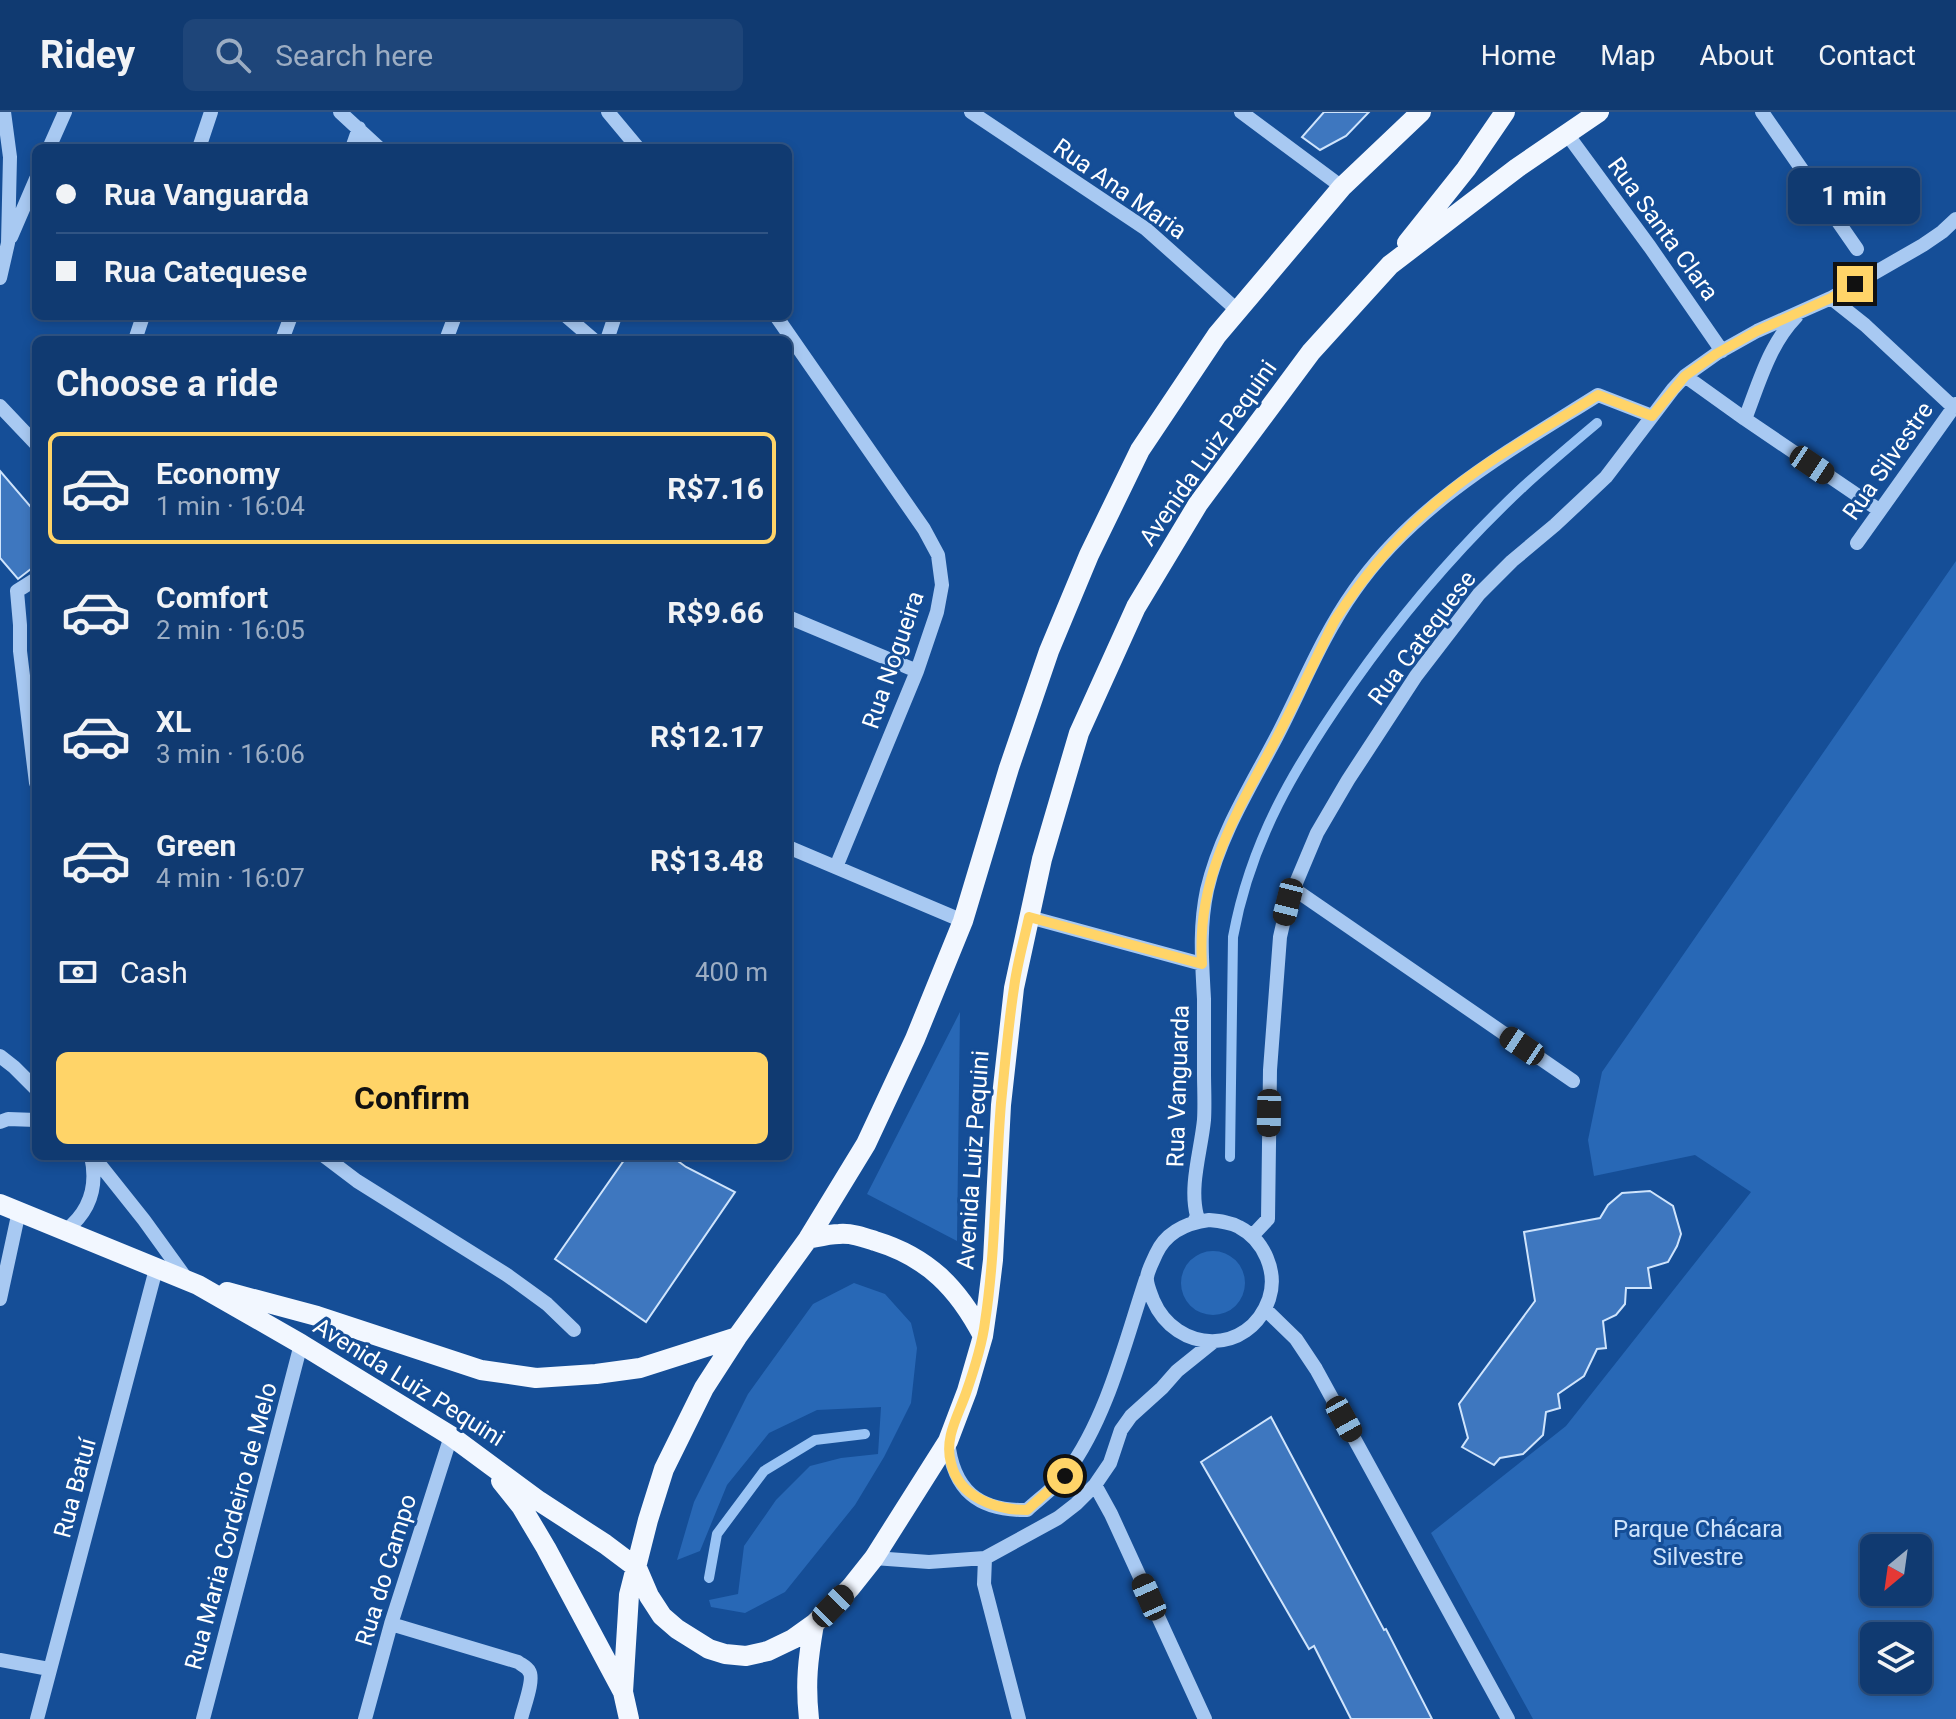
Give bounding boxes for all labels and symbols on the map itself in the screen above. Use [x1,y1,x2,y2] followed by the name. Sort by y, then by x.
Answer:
[1048,133,1192,245] street label: Rua Ana Maria
[1602,152,1724,306] street label: Rua Santa Clara
[1789,168,1921,224] callout: 1 min
[1837,266,1873,302] route end
[1134,355,1282,551] street label: Avenida Luiz Pequini
[1837,396,1939,526] street label: Rua Silvestre
[1785,442,1839,488] car
[1362,565,1482,711] street label: Rua Catequese
[856,587,930,733] street label: Rua Nogueira
[1271,876,1305,928] car
[1161,1004,1195,1168] street label: Rua Vanguarda
[1495,1023,1549,1069] car
[951,1049,995,1271] street label: Avenida Luiz Pequini
[1257,1089,1281,1137] car
[308,1312,510,1452] street label: Avenida Luiz Pequini
[179,1379,283,1673] street label: Rua Maria Cordeiro de Melo
[1322,1392,1366,1446] car
[48,1434,102,1541] street label: Rua Batuí
[1047,1458,1083,1494] route start
[350,1491,422,1649] street label: Rua do Campo
[1613,1515,1783,1571] park label: Parque Chácara Silvestre
[1860,1534,1932,1606] north arrow
[1128,1570,1170,1624] car
[808,1580,858,1632] car

